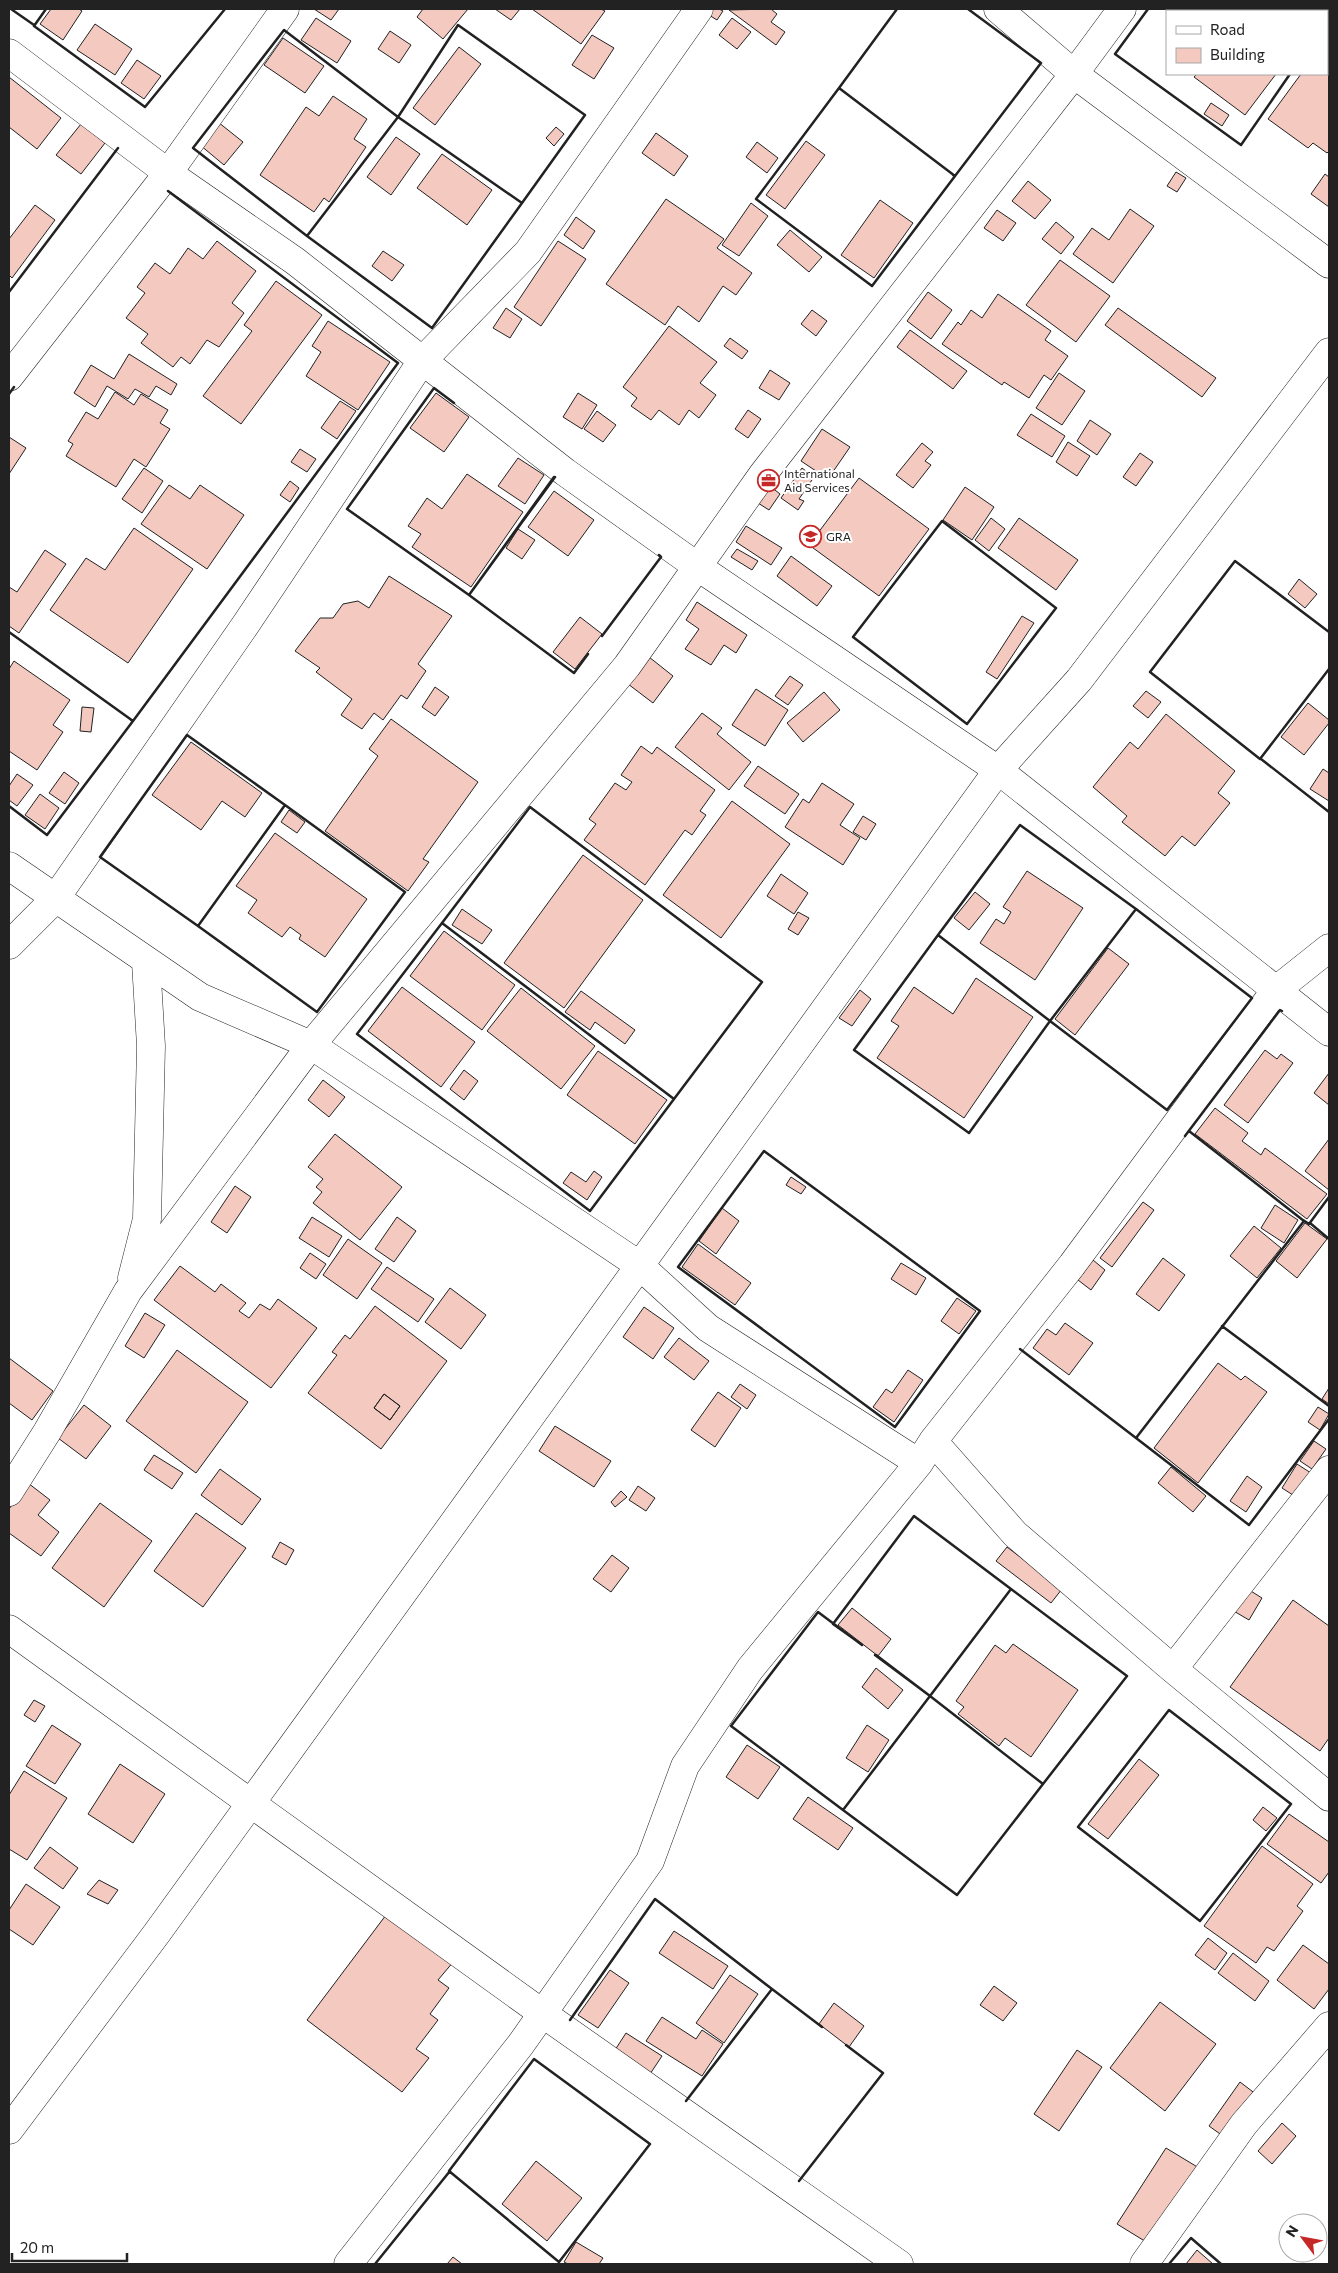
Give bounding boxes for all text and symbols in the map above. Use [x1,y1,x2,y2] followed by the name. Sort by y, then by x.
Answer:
[1166,10,1328,75] legend
[1210,20,1245,38] text: Road
[1210,45,1265,63] text: Building
[784,466,855,494] place label: International Aid Services
[756,469,780,493] office icon: International Aid Services
[798,525,822,549] school or university icon: GRA
[826,529,851,543] place label: GRA
[1278,2213,1328,2263] north arrow
[1282,2222,1302,2240] text: N
[12,2230,128,2262] scale bar
[20,2238,54,2256] text: 20 m

